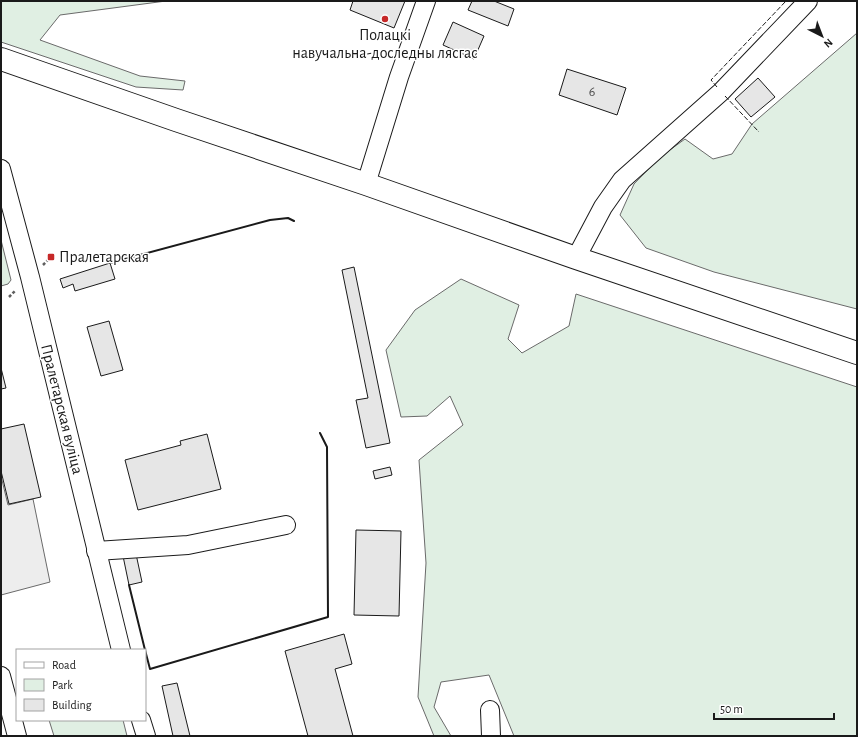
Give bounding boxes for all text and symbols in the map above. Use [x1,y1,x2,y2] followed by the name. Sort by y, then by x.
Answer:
[380,14,390,24] marker: Полацкі навучальна-доследны лясгас
[802,16,842,56] north arrow
[292,27,478,62] place label: Полацкі навучальна-доследны лясгас
[822,36,835,50] text: N
[589,85,595,99] house number: 6
[59,249,149,265] place label: Пралетарская
[46,252,56,262] marker: Пралетарская
[37,342,86,476] street label: Пралетарская вуліца
[16,649,146,721] legend
[52,659,76,671] text: Road
[52,679,73,691] text: Park
[714,695,834,721] scale bar
[52,699,92,711] text: Building
[720,703,743,715] text: 50 m

